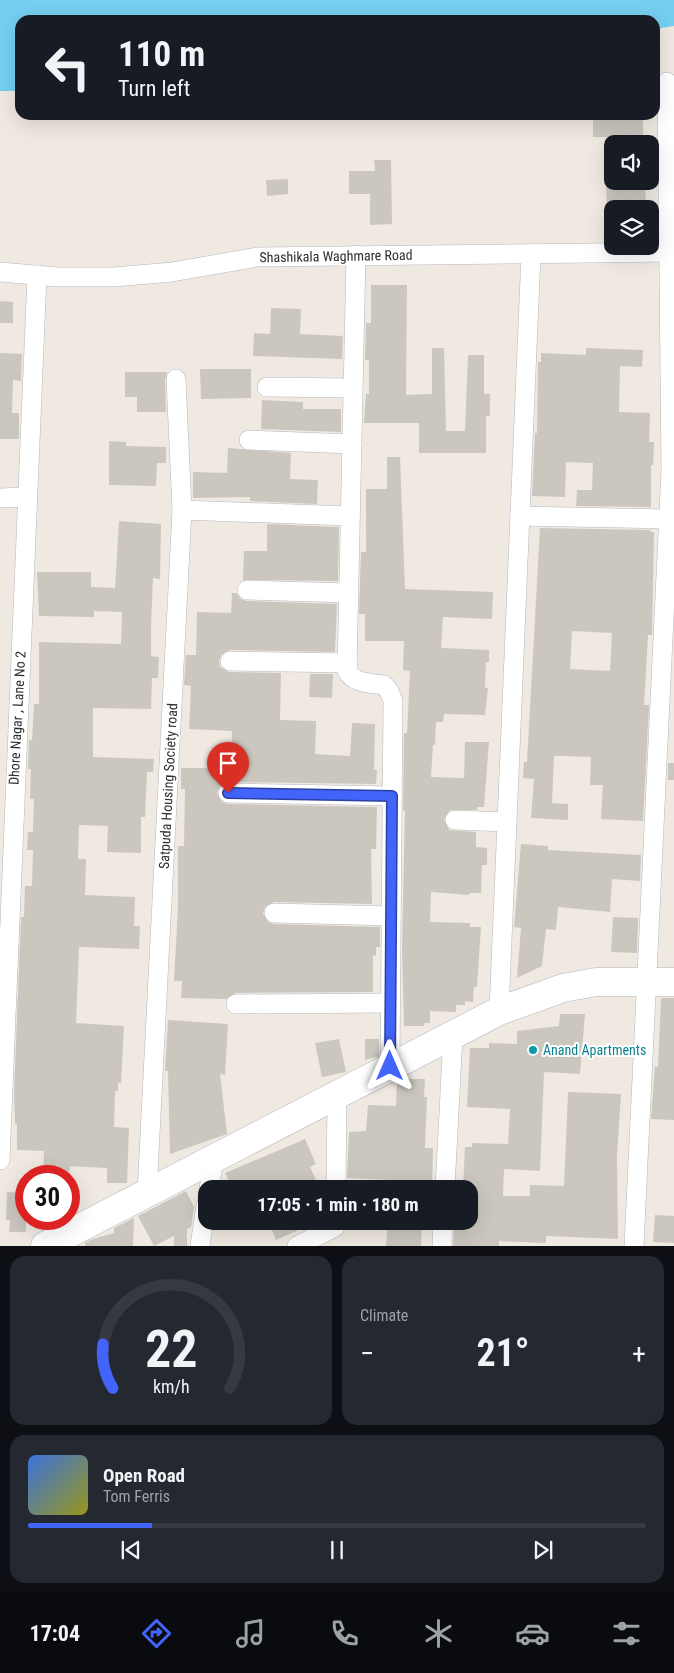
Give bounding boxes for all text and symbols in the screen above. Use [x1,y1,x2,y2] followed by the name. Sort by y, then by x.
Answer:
[118,34,205,75] text: 110 m
[35,35,100,100] icon: left
[118,76,190,101] text: Turn left
[604,135,659,255] map controls
[604,135,659,190] button: sound
[604,200,659,255] button: layers
[259,247,413,265] street label: Shashikala Waghmare Road
[6,651,28,785] street label: Dhore Nagar , Lane No 2
[156,703,180,869] street label: Satpuda Housing Society road
[207,742,249,793] pin
[214,749,242,777] icon: arrive
[363,1039,415,1091] position arrow
[543,1042,646,1058] place label: Anand Apartments
[527,1044,539,1056] marker: Anand Apartments
[15,1165,80,1230] speed limit sign: 30
[257,1193,419,1216] text: 17:05 · 1 min · 180 m
[360,1306,408,1325] text: Climate
[145,1319,197,1380] text: 22
[476,1331,530,1375] text: 21°
[360,1337,374,1370] text: −
[632,1337,646,1370] text: +
[153,1376,189,1397] text: km/h
[103,1464,185,1487] text: Open Road
[103,1487,170,1506] text: Tom Ferris
[117,1536,145,1564] icon: previous
[323,1536,351,1564] icon: pause
[529,1536,557,1564] icon: next
[139,1616,174,1651] icon: directions
[233,1616,268,1651] icon: music
[327,1616,362,1651] icon: phone
[421,1616,456,1651] icon: climate
[515,1616,550,1651] icon: car
[609,1616,644,1651] icon: filters
[30,1621,80,1646] text: 17:04

